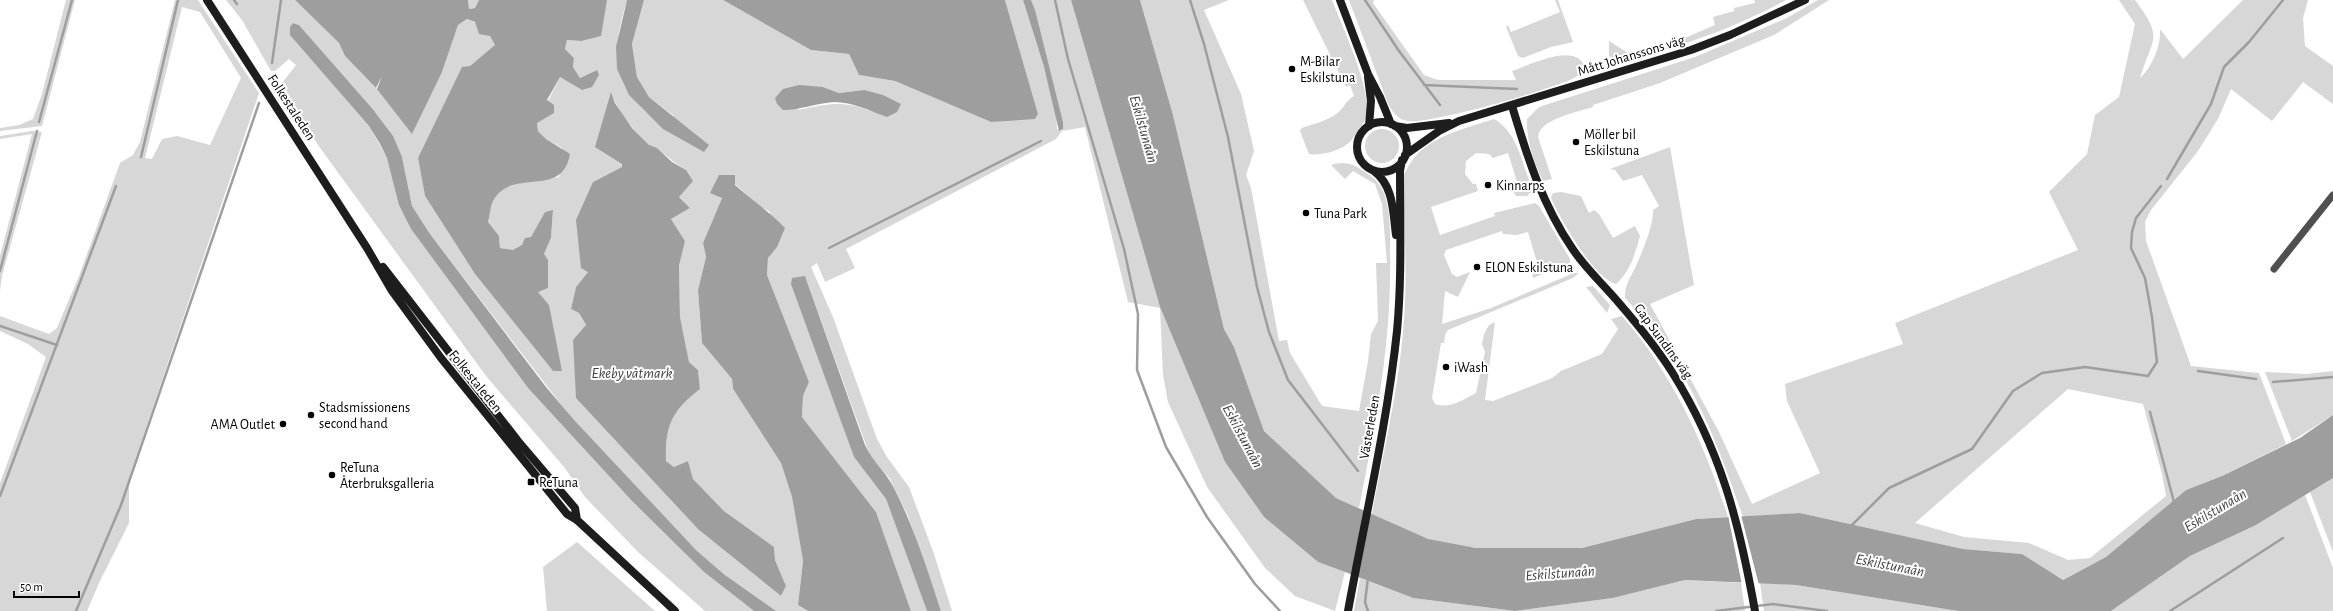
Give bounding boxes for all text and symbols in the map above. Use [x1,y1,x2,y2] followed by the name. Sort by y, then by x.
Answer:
[1576,33,1687,79] street label: Mått Johanssons väg
[1300,55,1356,85] place label: M-Bilar Eskilstuna
[1287,64,1297,74] marker: M-Bilar Eskilstuna
[265,72,318,143] street label: Folkestaleden
[1127,94,1160,165] water label: Eskilstunaån
[1584,128,1640,158] place label: Möller bil Eskilstuna
[1571,137,1581,147] marker: Möller bil Eskilstuna
[1496,179,1545,193] place label: Kinnarps
[1483,180,1493,190] marker: Kinnarps
[1314,207,1368,221] place label: Tuna Park
[1301,208,1311,218] marker: Tuna Park
[1485,261,1574,275] place label: ELON Eskilstuna
[1472,262,1482,272] marker: ELON Eskilstuna
[1631,301,1695,382] street label: Gap Sundins väg
[446,348,504,415] street label: Folkestaleden
[1454,361,1488,375] place label: iWash
[1441,362,1451,372] marker: iWash
[592,366,672,381] water label: Ekeby våtmark
[1357,394,1383,460] street label: Västerleden
[319,401,410,431] place label: Stadsmissionens second hand
[1220,402,1266,470] water label: Eskilstunaån
[306,410,316,420] marker: Stadsmissionens second hand
[211,418,276,432] place label: AMA Outlet
[278,419,288,429] marker: AMA Outlet
[340,461,435,491] place label: ReTuna Återbruksgalleria
[327,470,337,480] marker: ReTuna Återbruksgalleria
[539,476,579,490] place label: ReTuna
[526,477,536,487] marker: ReTuna
[2182,486,2249,535] water label: Eskilstunaån
[1854,551,1925,579] water label: Eskilstunaån
[1525,564,1595,583] water label: Eskilstunaån
[14,573,79,599] scale bar
[20,581,43,593] text: 50 m

